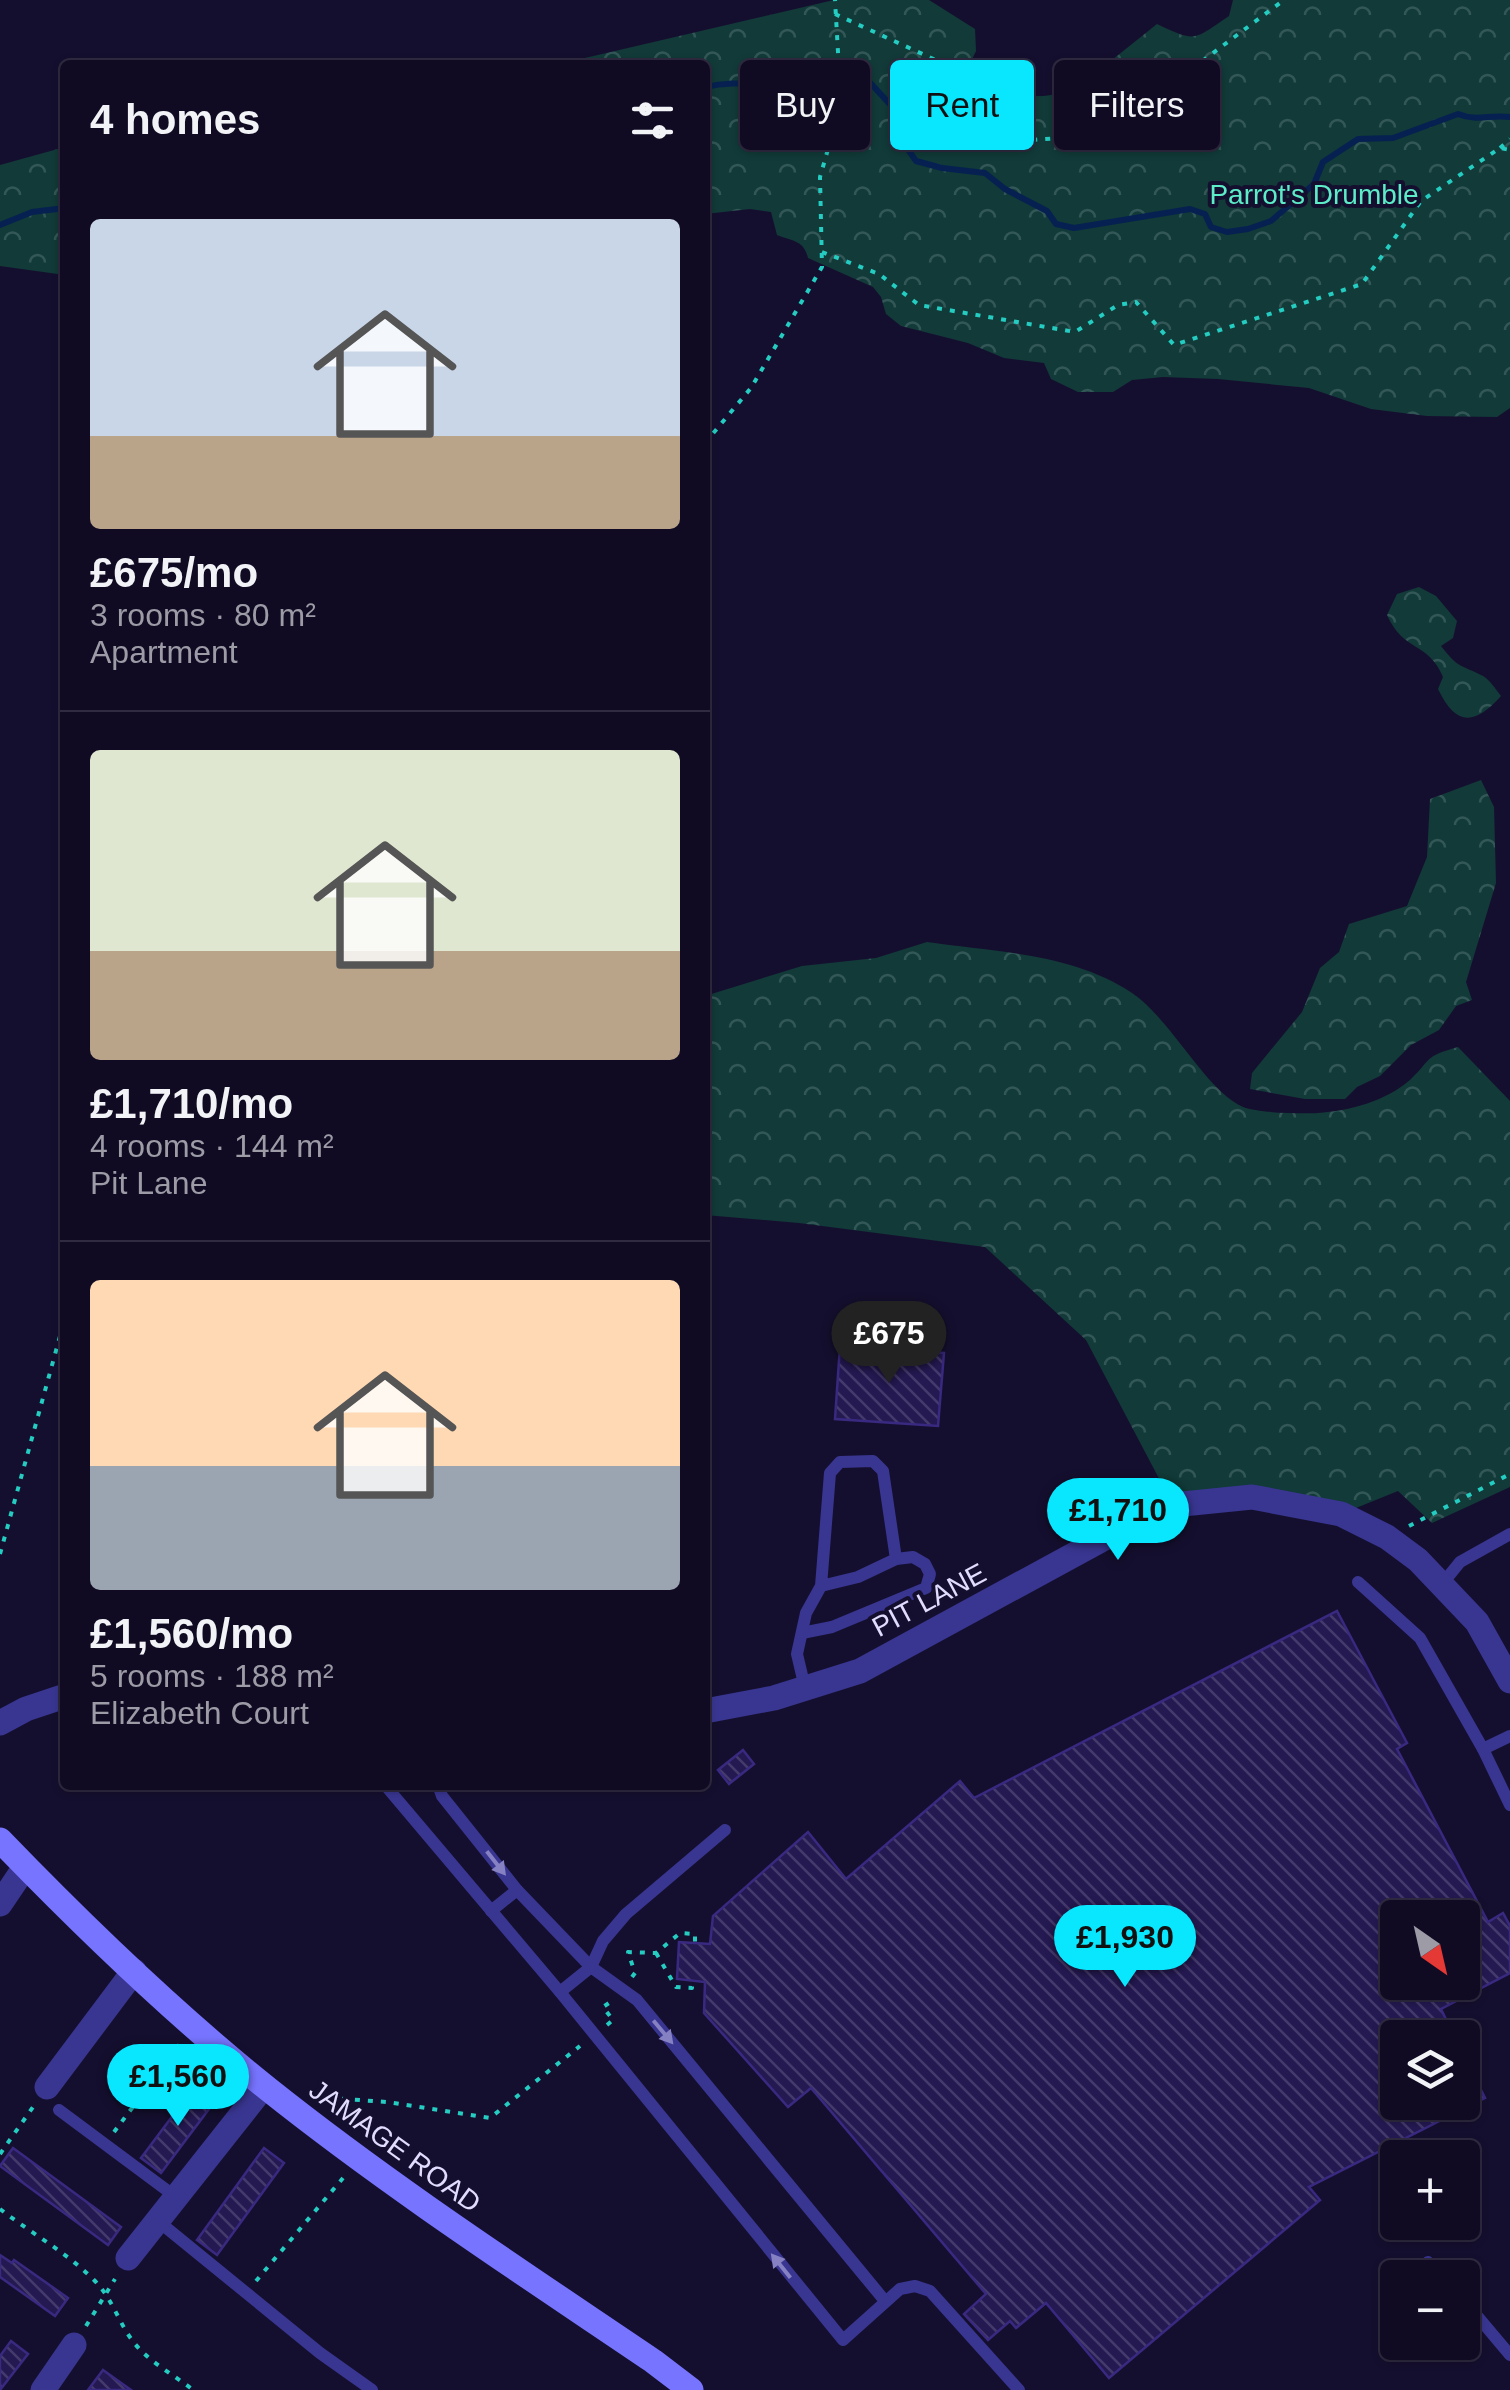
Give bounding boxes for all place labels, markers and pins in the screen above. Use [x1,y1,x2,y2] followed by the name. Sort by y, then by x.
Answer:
[830,1301,948,1386] pin: £675
[1037,1478,1199,1563] pin: £1,710
[1044,1905,1206,1990] pin: £1,930
[97,2044,259,2129] pin: £1,560

